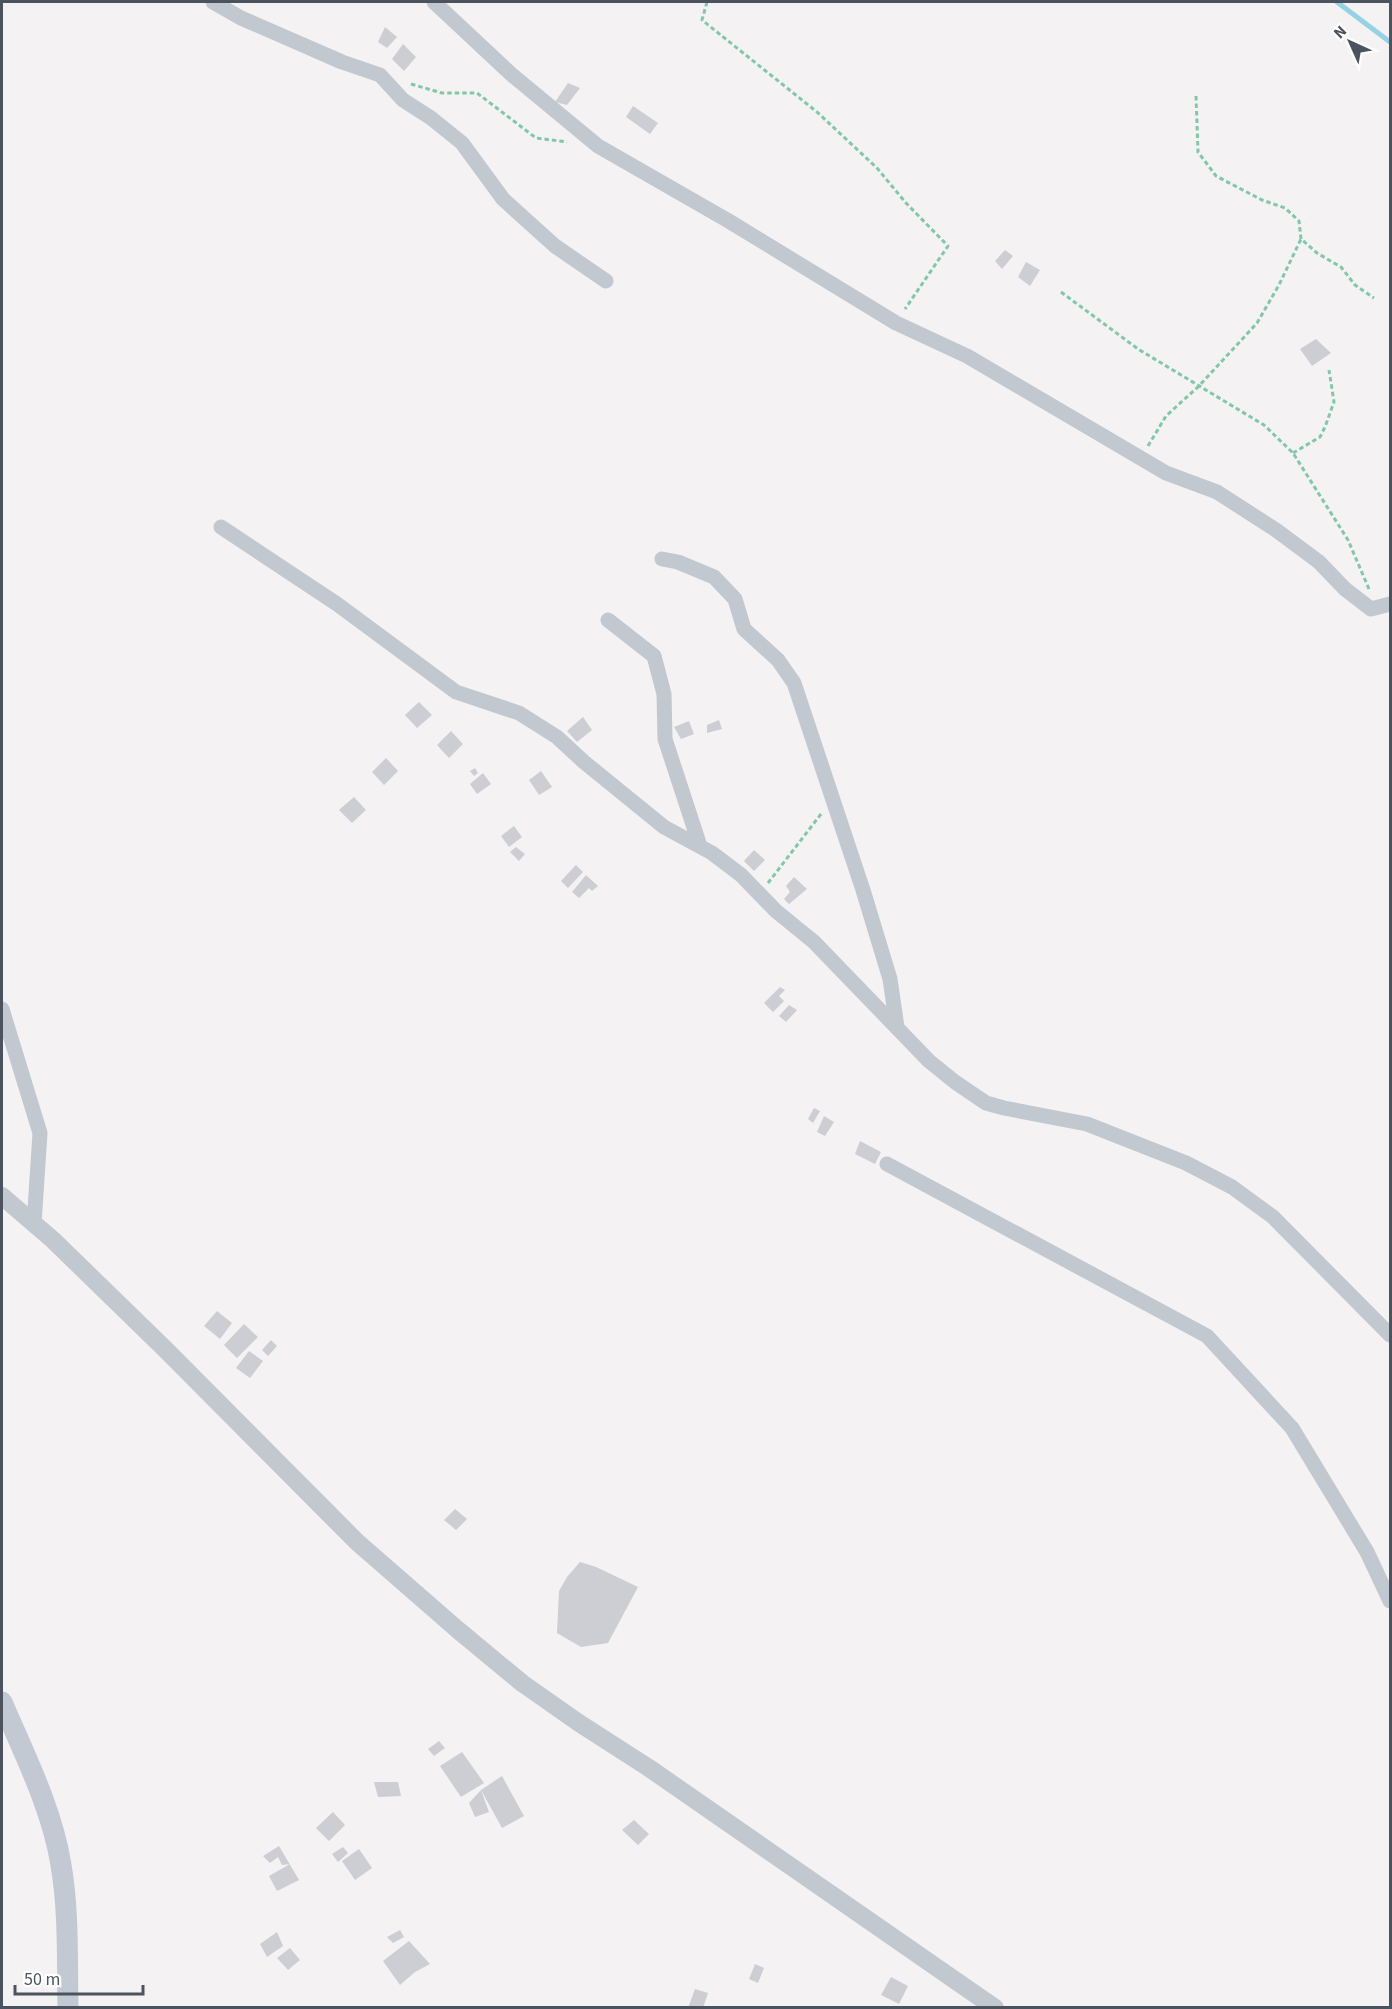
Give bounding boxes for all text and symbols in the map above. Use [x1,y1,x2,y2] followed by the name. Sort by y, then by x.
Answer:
[1320,12,1380,72] north arrow
[1329,21,1352,44] text: N
[15,1958,142,1996] scale bar
[24,1967,60,1992] text: 50 m

